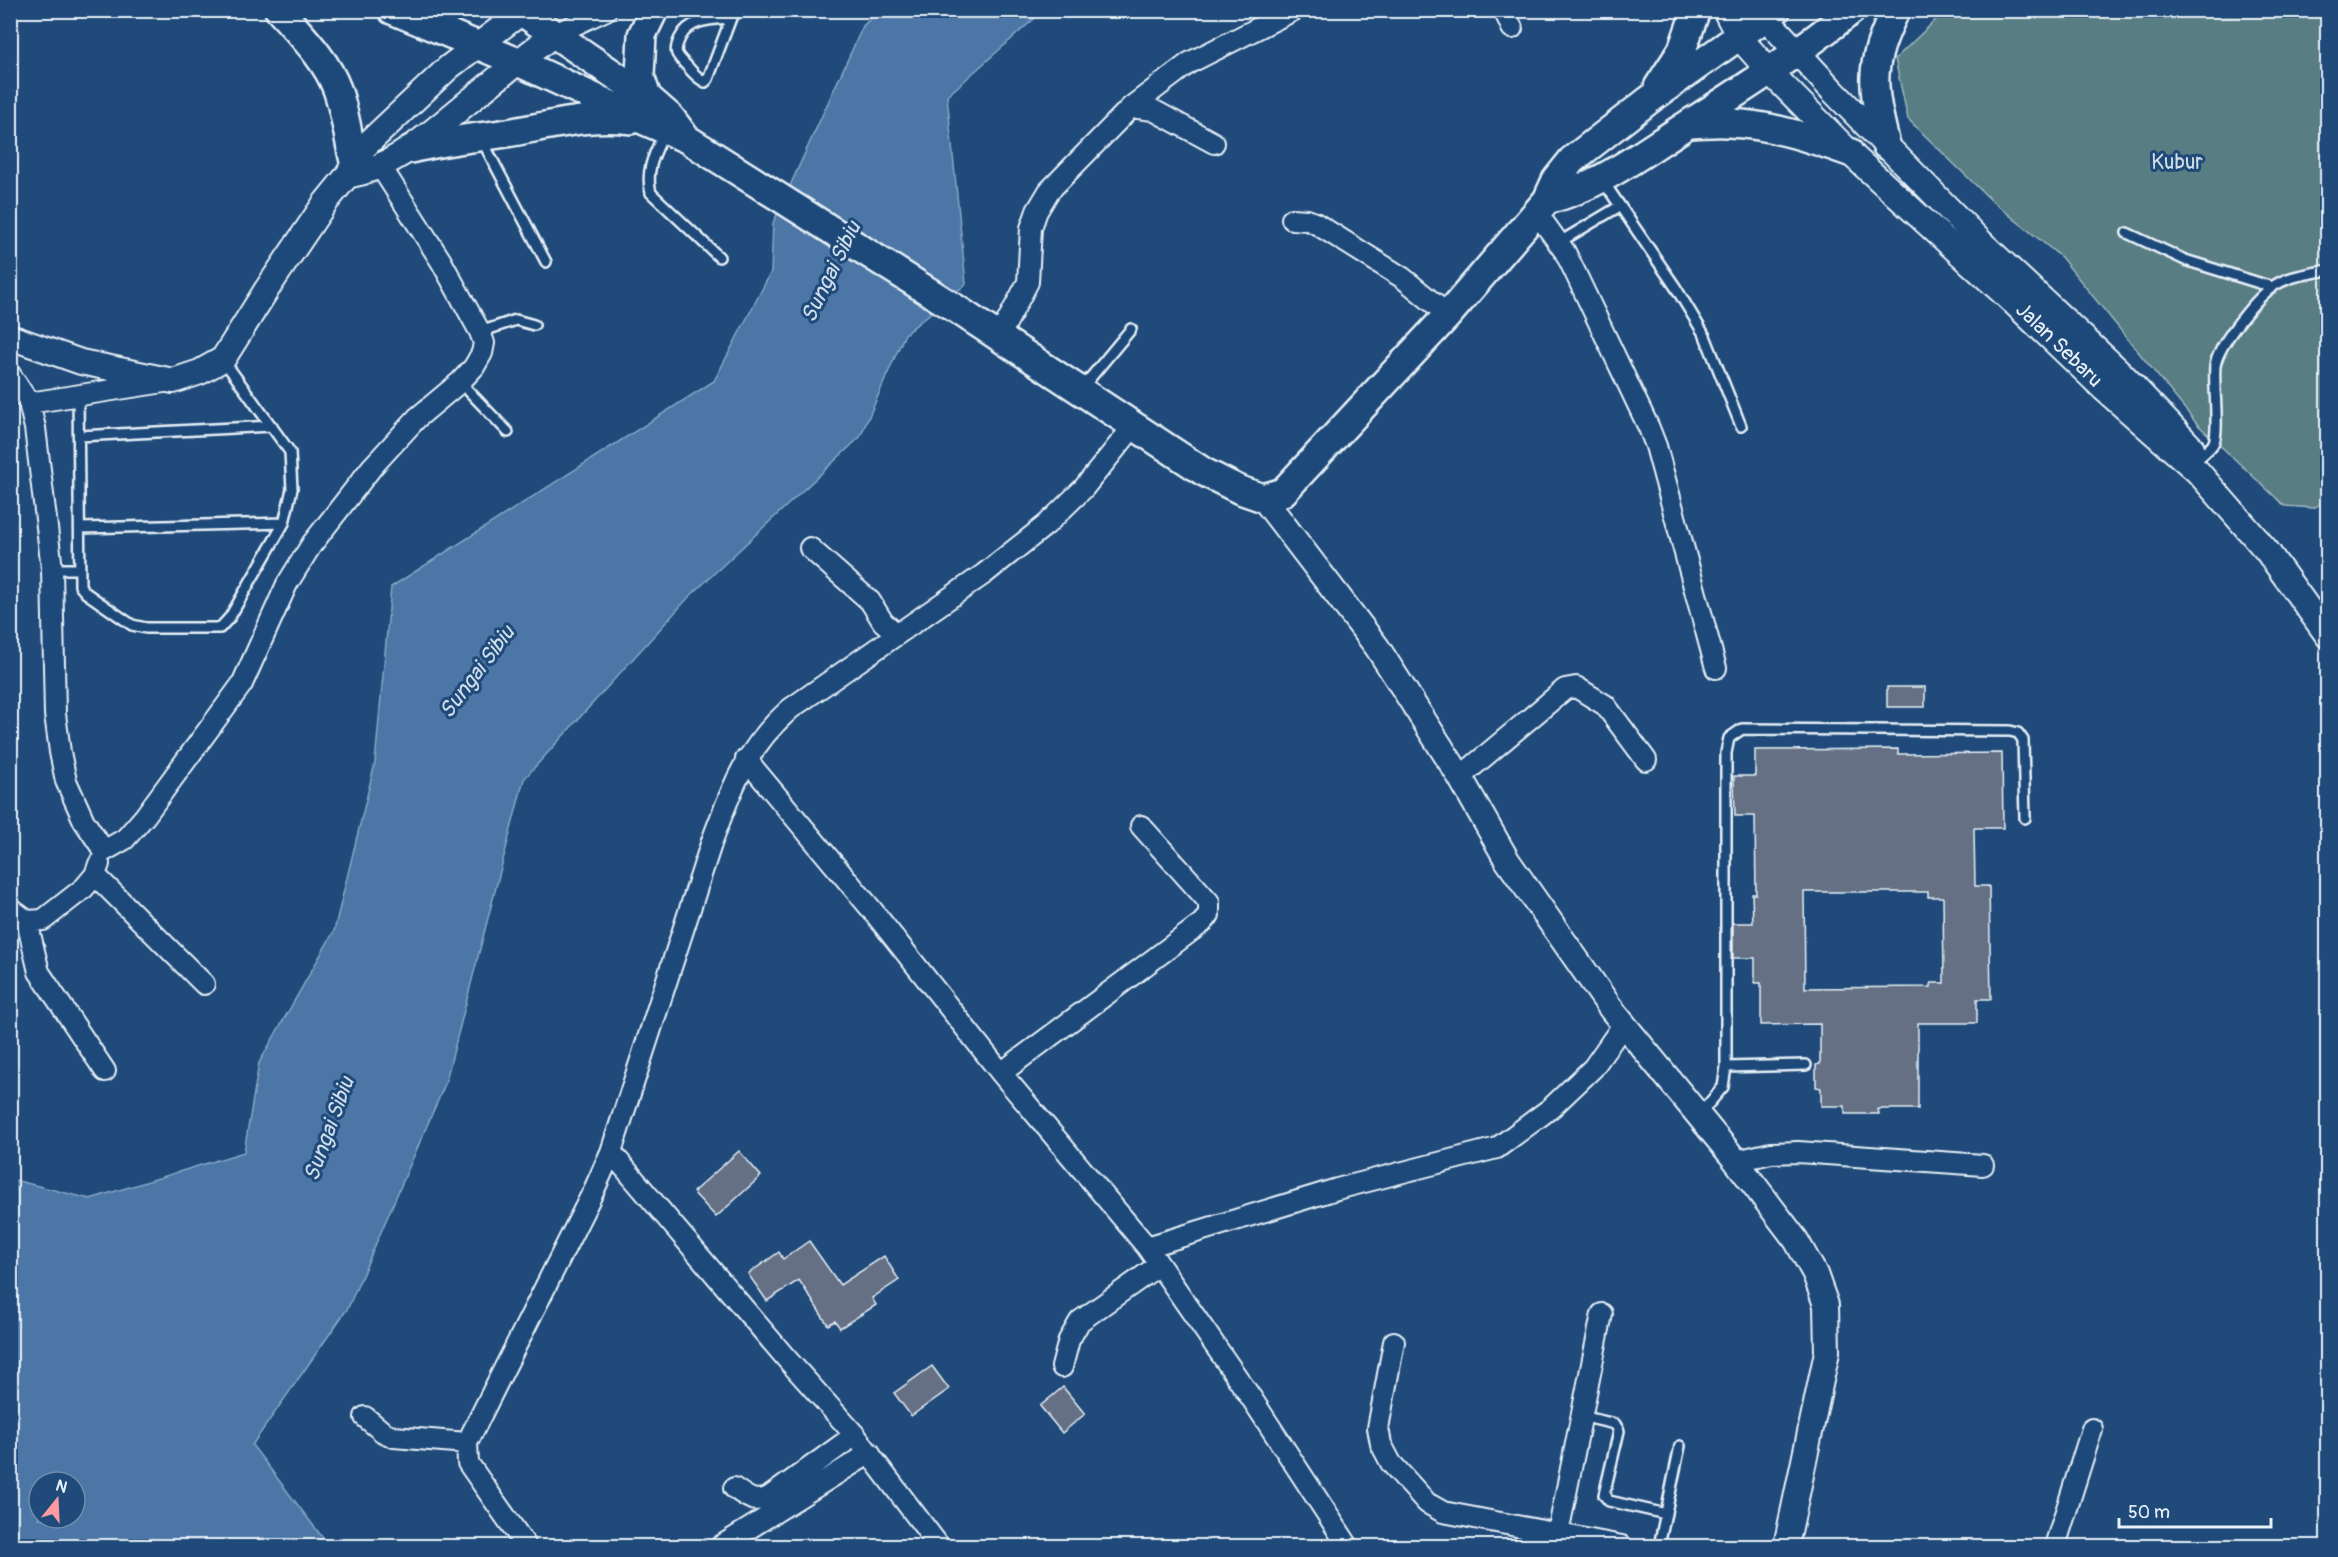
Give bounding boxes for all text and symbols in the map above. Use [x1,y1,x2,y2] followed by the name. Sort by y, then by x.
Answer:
[2151,149,2203,176] park label: Kubur
[795,215,868,327] water label: Sungai Sibiu
[2010,297,2108,393] street label: Jalan Sebaru
[433,619,522,724] water label: Sungai Sibiu
[297,1071,361,1185] water label: Sungai Sibiu
[27,1470,87,1530] north arrow
[53,1476,70,1498] text: N
[2119,1491,2270,1529] scale bar
[2128,1501,2170,1524] text: 50 m

